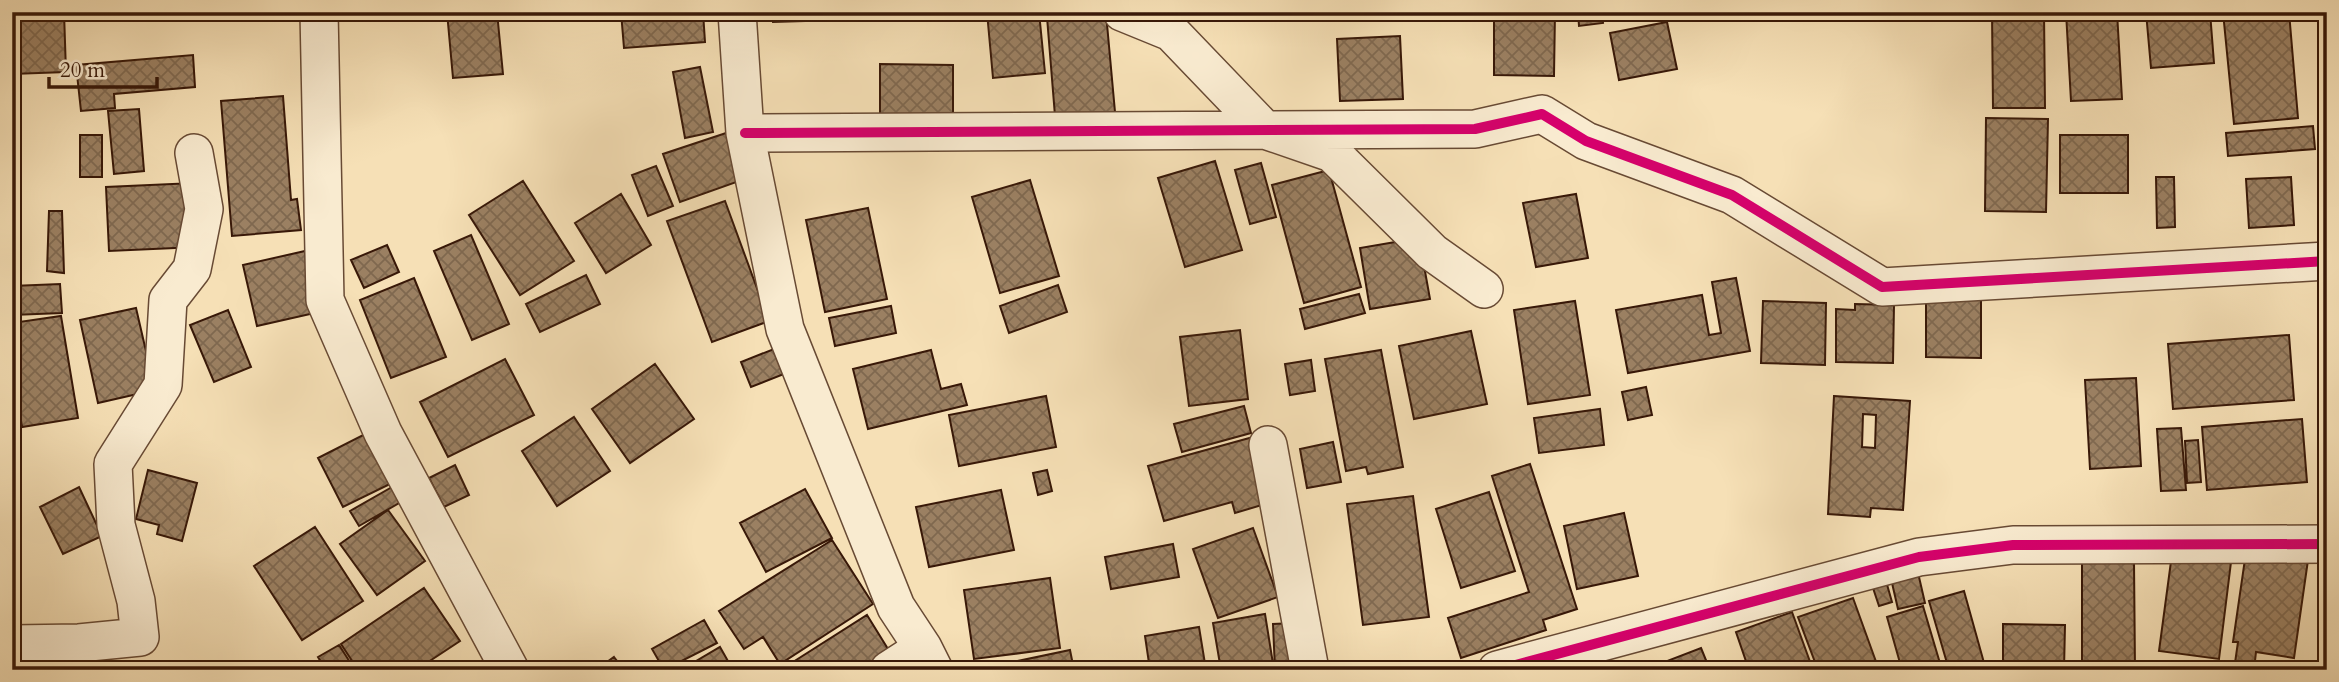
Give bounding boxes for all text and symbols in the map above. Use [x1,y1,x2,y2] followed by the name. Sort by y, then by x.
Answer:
[49,46,158,90] scale bar
[60,56,105,85] text: 20 m

